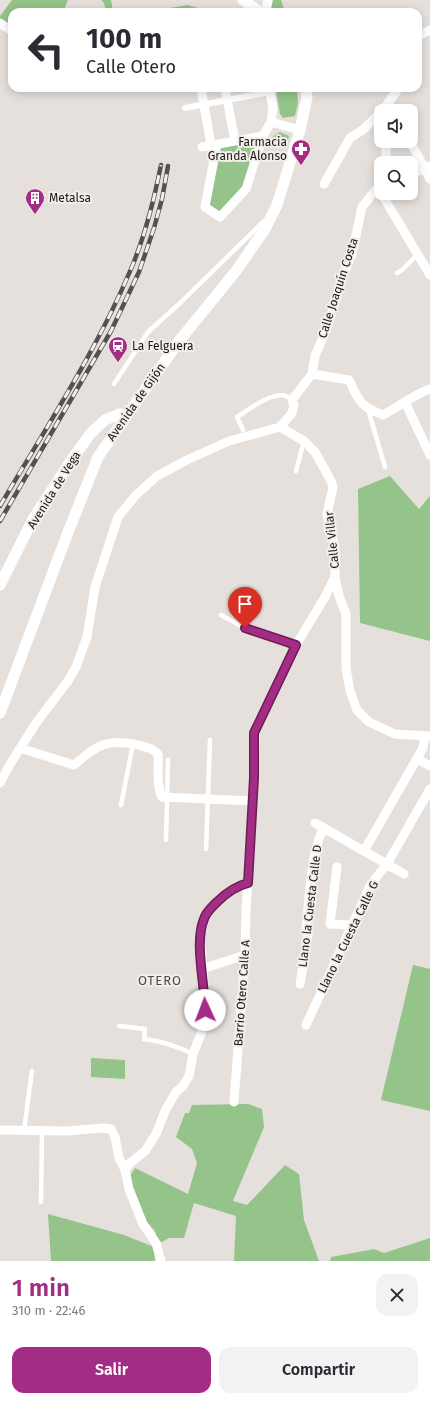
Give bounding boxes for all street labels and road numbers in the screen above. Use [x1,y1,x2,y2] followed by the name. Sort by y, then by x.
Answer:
[315,236,361,340] street label: Calle Joaquín Costa
[104,360,168,444] street label: Avenida de Gijón
[25,449,83,531] street label: Avenida de Vega
[322,510,342,570] street label: Calle Villar
[296,844,324,968] street label: Llano la Cuesta Calle D
[315,879,381,995] street label: Llano la Cuesta Calle G
[231,939,253,1047] street label: Barrio Otero Calle A

